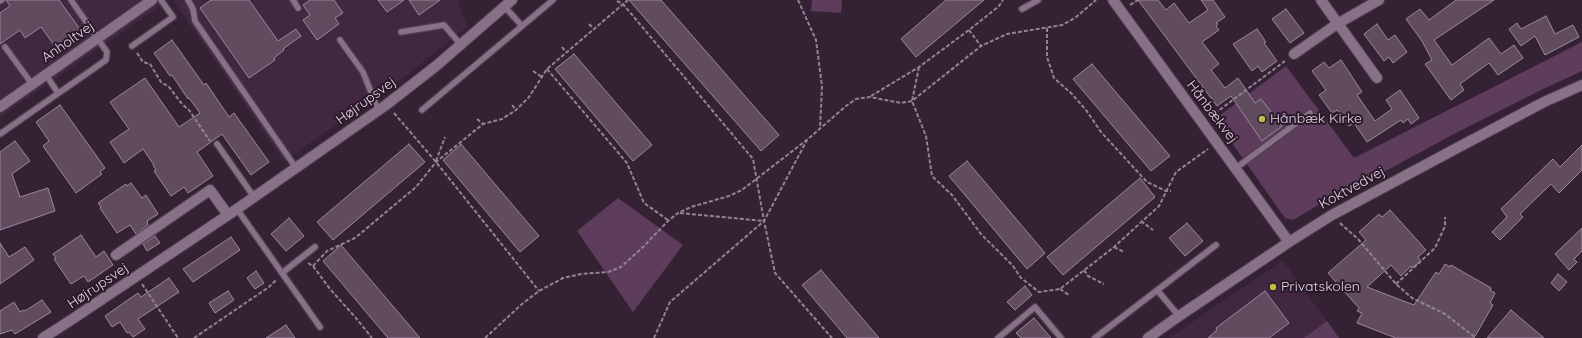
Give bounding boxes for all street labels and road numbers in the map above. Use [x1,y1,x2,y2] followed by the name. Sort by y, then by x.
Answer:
[38,18,98,66] street label: Anholtvej
[333,74,399,128] street label: Højrupsvej
[1183,77,1241,147] street label: Hånbækvej
[1316,163,1388,213] street label: Koktvedvej
[64,260,132,312] street label: Højrupsvej

